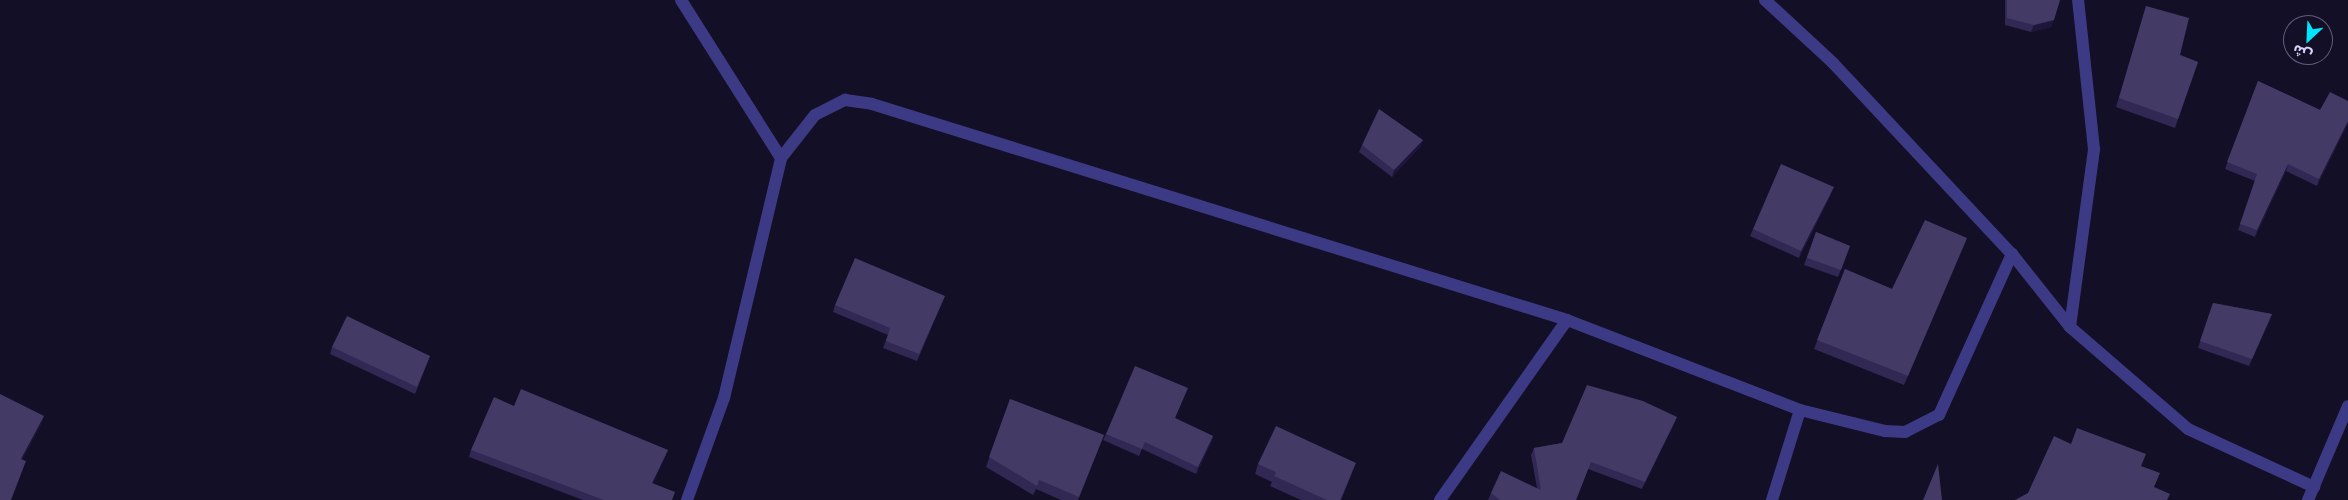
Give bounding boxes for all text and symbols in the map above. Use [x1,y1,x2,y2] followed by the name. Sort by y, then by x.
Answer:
[2283,15,2333,65] north arrow
[2290,41,2314,65] text: ش

